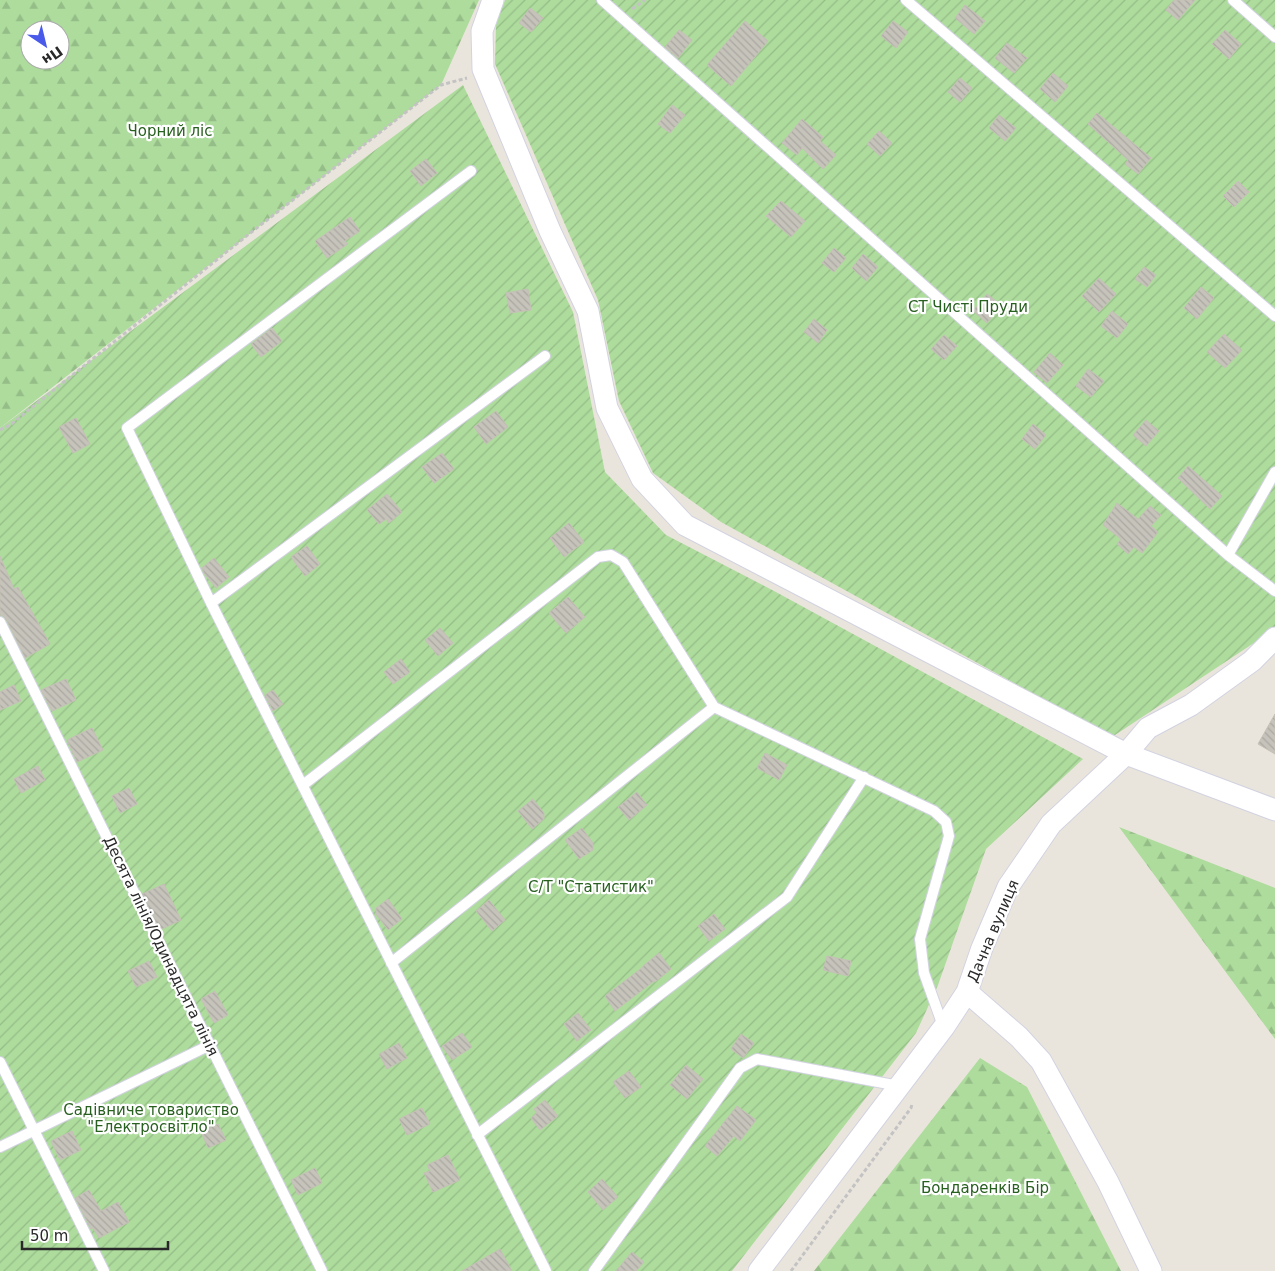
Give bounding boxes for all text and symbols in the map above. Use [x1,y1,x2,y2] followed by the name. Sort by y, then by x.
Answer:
[20,20,70,70] north arrow
[39,43,66,68] text: Пн
[127,122,213,140] park label: Чорний ліс
[908,298,1028,316] park label: СТ Чисті Пруди
[100,833,222,1059] street label: Десята лінія/Одинадцята лінія
[963,877,1023,985] street label: Дачна вулиця
[528,878,654,896] park label: С/Т "Статистик"
[63,1101,239,1136] park label: Садівниче товариство "Електросвітло"
[921,1179,1049,1197] park label: Бондаренків Бір
[22,1218,169,1250] scale bar
[30,1227,68,1245] text: 50 m

